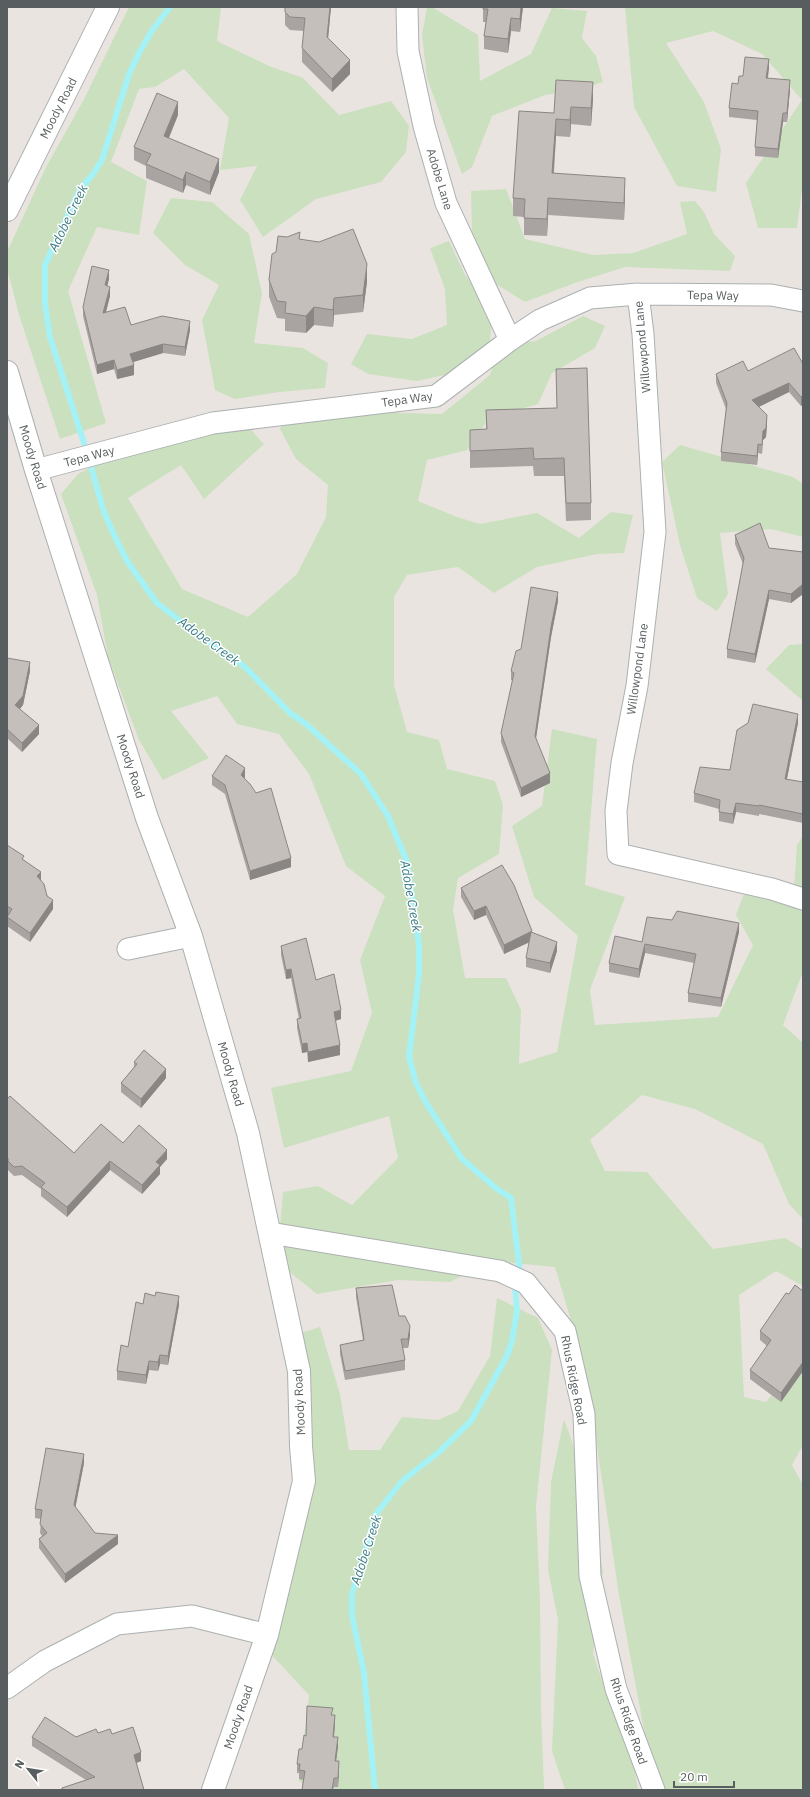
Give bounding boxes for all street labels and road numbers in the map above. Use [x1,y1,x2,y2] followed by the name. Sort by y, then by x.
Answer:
[36,75,80,141] street label: Moody Road
[424,146,457,212] street label: Adobe Lane
[687,287,739,303] street label: Tepa Way
[630,300,653,394] street label: Willowpond Lane
[380,388,434,410] street label: Tepa Way
[16,423,50,491] street label: Moody Road
[62,442,116,470] street label: Tepa Way
[623,622,651,716] street label: Willowpond Lane
[114,732,148,800] street label: Moody Road
[215,1040,247,1108] street label: Moody Road
[558,1334,590,1426] street label: Rhus Ridge Road
[290,1368,308,1436] street label: Moody Road
[607,1676,651,1766] street label: Rhus Ridge Road
[220,1683,256,1751] street label: Moody Road

